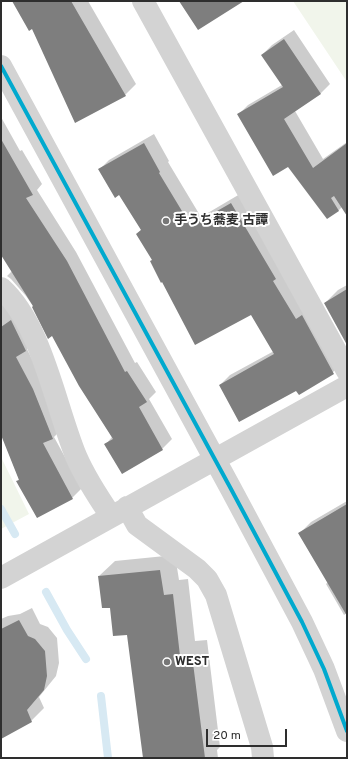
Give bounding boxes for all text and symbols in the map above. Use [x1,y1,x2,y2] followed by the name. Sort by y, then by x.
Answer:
[174,213,268,229] place label: 手うち蕎麦 古譚
[161,216,171,226] marker: 手うち蕎麦 古譚
[175,654,209,670] place label: WEST
[162,657,172,667] marker: WEST
[208,721,289,747] scale bar
[213,728,241,744] text: 20 m

